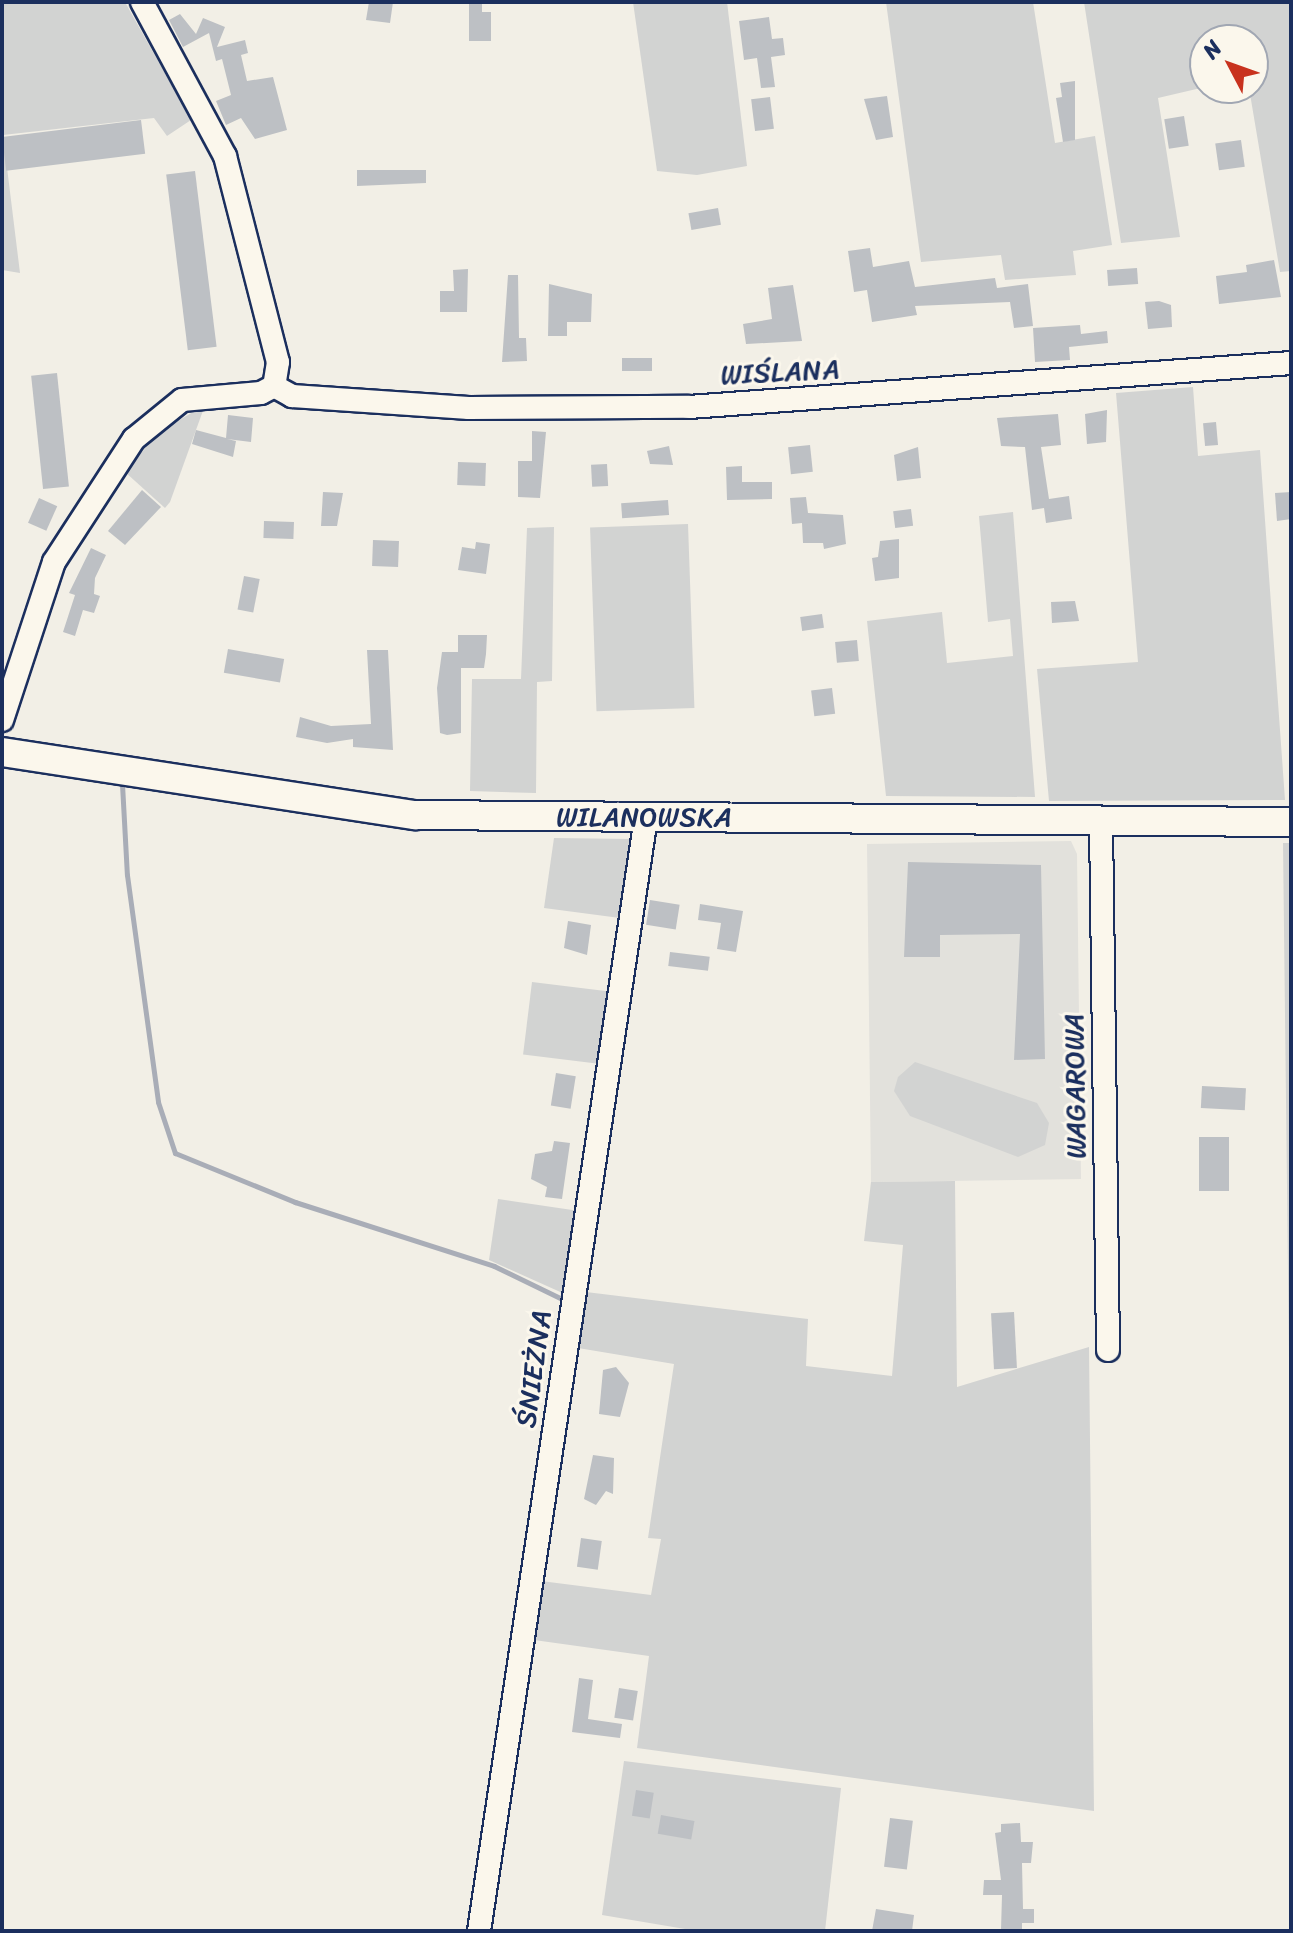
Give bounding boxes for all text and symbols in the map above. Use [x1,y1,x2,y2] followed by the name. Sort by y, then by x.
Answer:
[1189,24,1269,104] north arrow
[1192,31,1232,68] text: N
[720,352,840,392] street label: WIŚLANA
[556,800,732,834] street label: WILANOWSKA
[1057,1013,1093,1159] street label: WAGAROWA
[509,1308,559,1430] street label: ŚNIEŻNA

